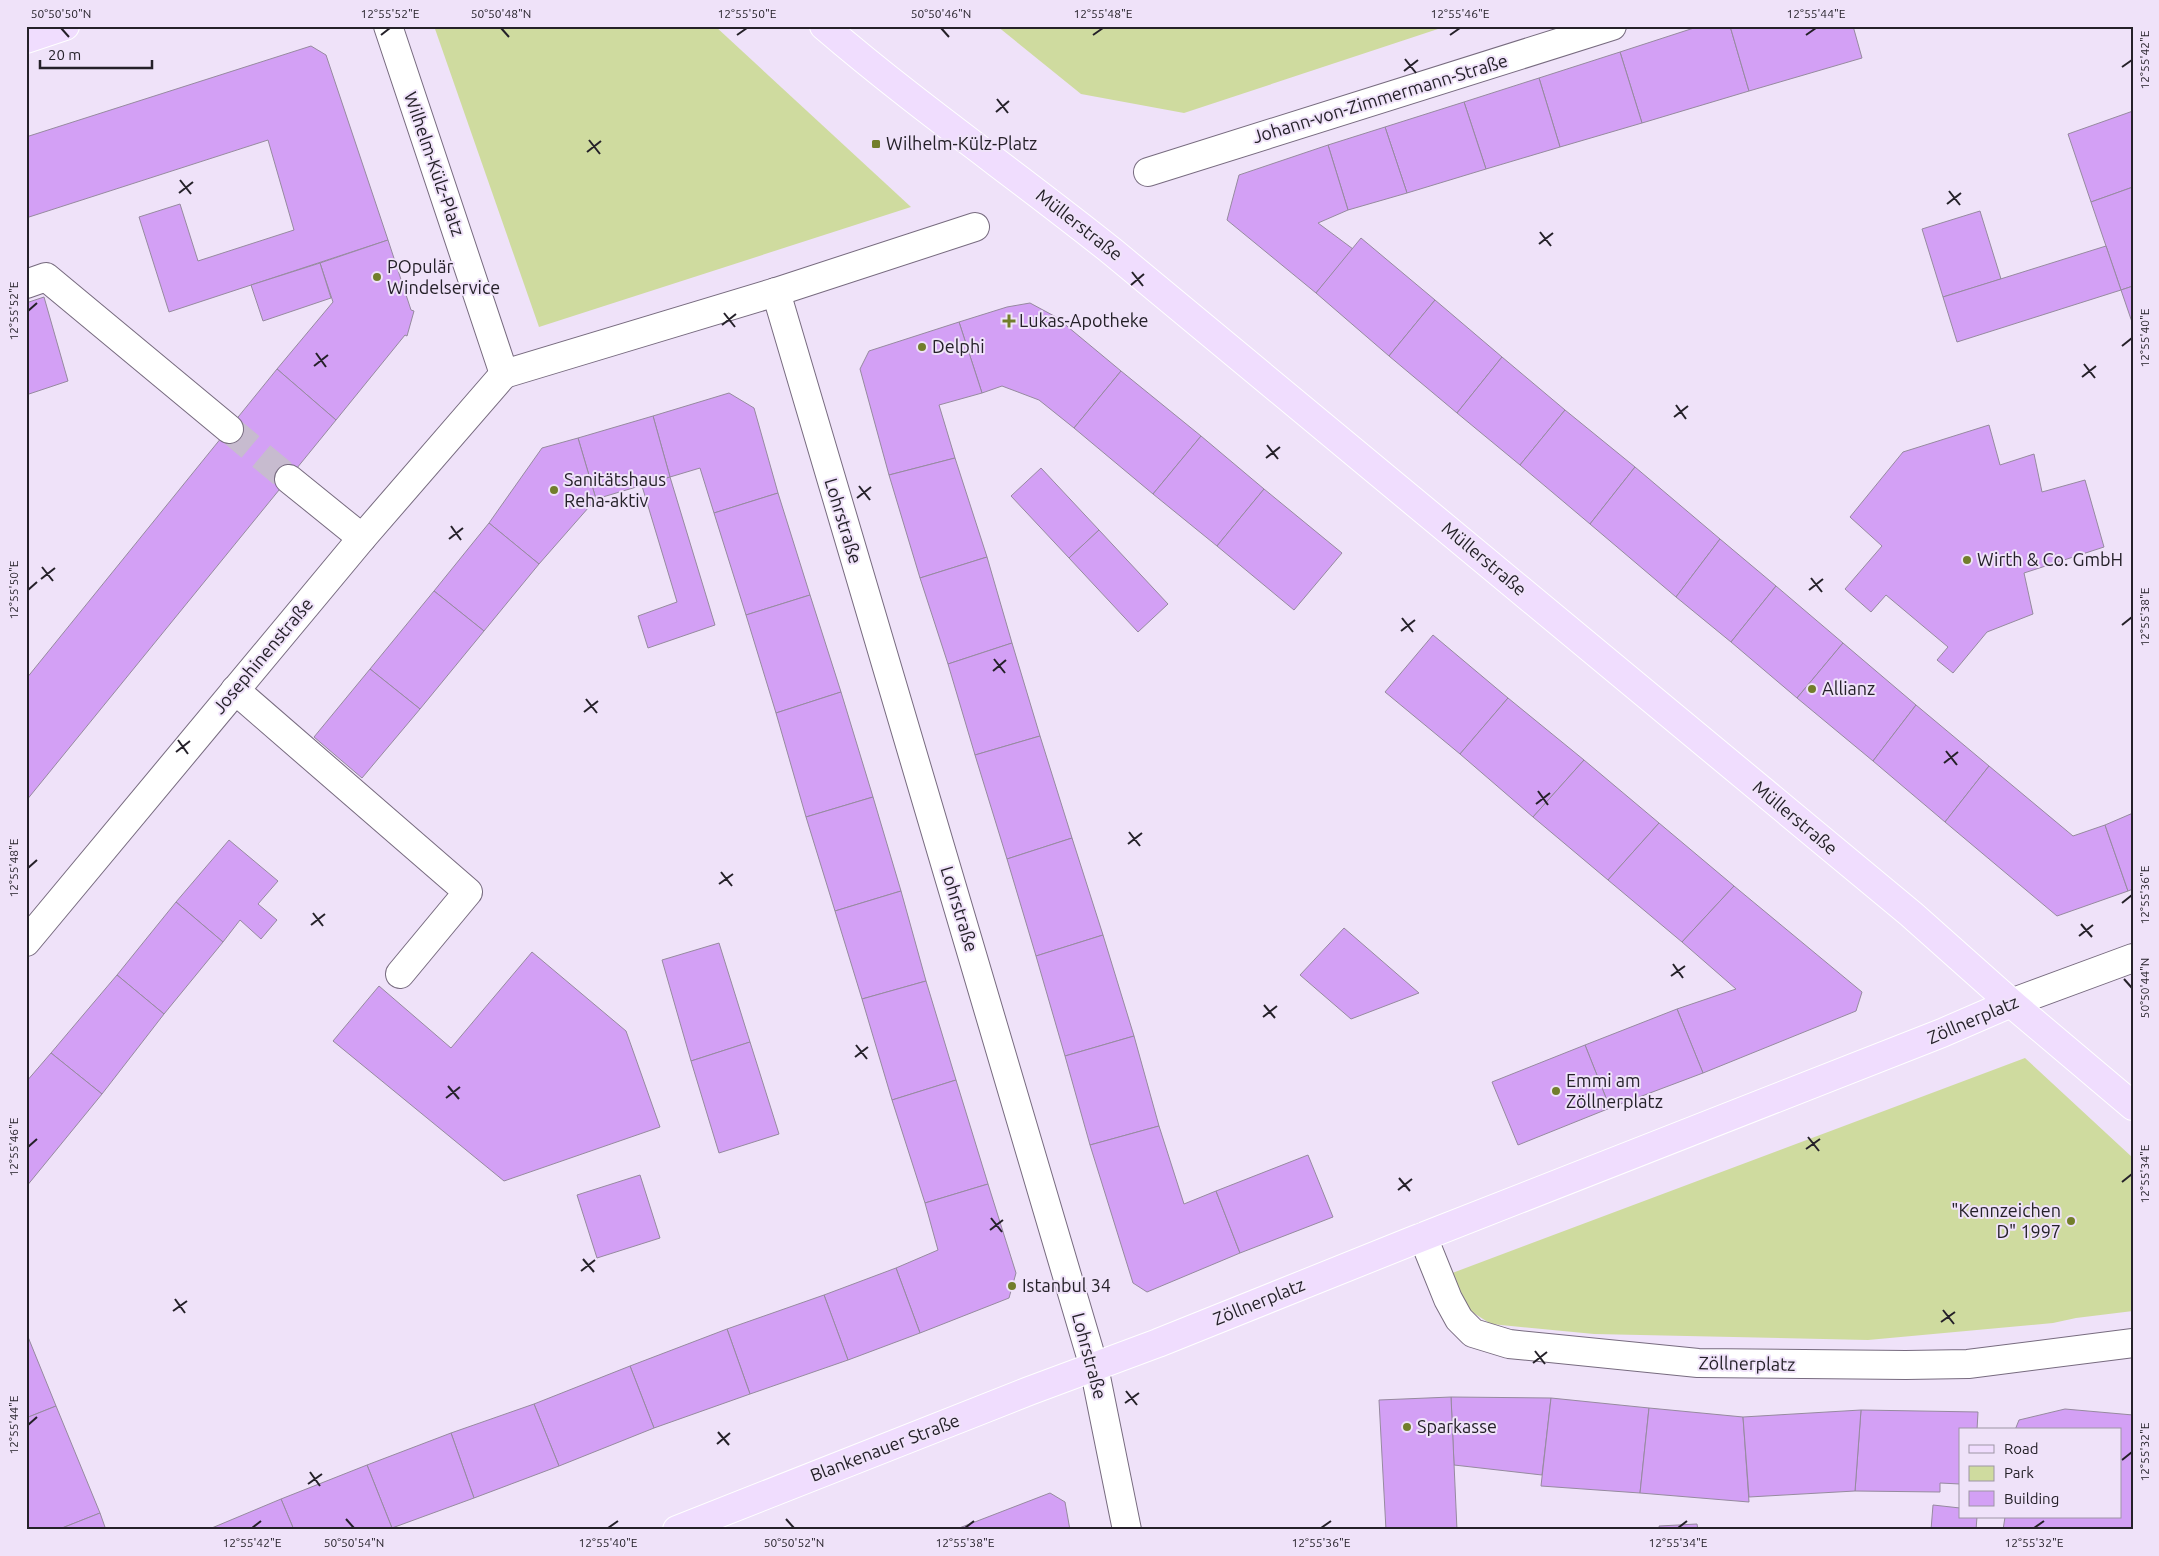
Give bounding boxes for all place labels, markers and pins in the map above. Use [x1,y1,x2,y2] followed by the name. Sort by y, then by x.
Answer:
[886,133,1037,153] place label: Wilhelm-Külz-Platz
[870,138,882,150] marker: Wilhelm-Külz-Platz
[387,256,500,297] place label: POpulär Windelservice
[371,271,383,283] marker: POpulär Windelservice
[1019,310,1149,330] place label: Lukas-Apotheke
[1003,315,1015,327] marker: Lukas-Apotheke
[932,336,985,356] place label: Delphi
[916,341,928,353] marker: Delphi
[564,469,666,510] place label: Sanitätshaus Reha-aktiv
[548,484,560,496] marker: Sanitätshaus Reha-aktiv
[1977,549,2123,569] place label: Wirth & Co. GmbH
[1961,554,1973,566] marker: Wirth & Co. GmbH
[1822,678,1875,698] place label: Allianz
[1806,683,1818,695] marker: Allianz
[1566,1070,1663,1111] place label: Emmi am Zöllnerplatz
[1550,1085,1562,1097] marker: Emmi am Zöllnerplatz
[1951,1200,2061,1241] place label: "Kennzeichen D" 1997
[2065,1215,2077,1227] marker: "Kennzeichen D" 1997
[1022,1275,1111,1295] place label: Istanbul 34
[1006,1280,1018,1292] marker: Istanbul 34
[1417,1416,1497,1436] place label: Sparkasse
[1401,1421,1413,1433] marker: Sparkasse

